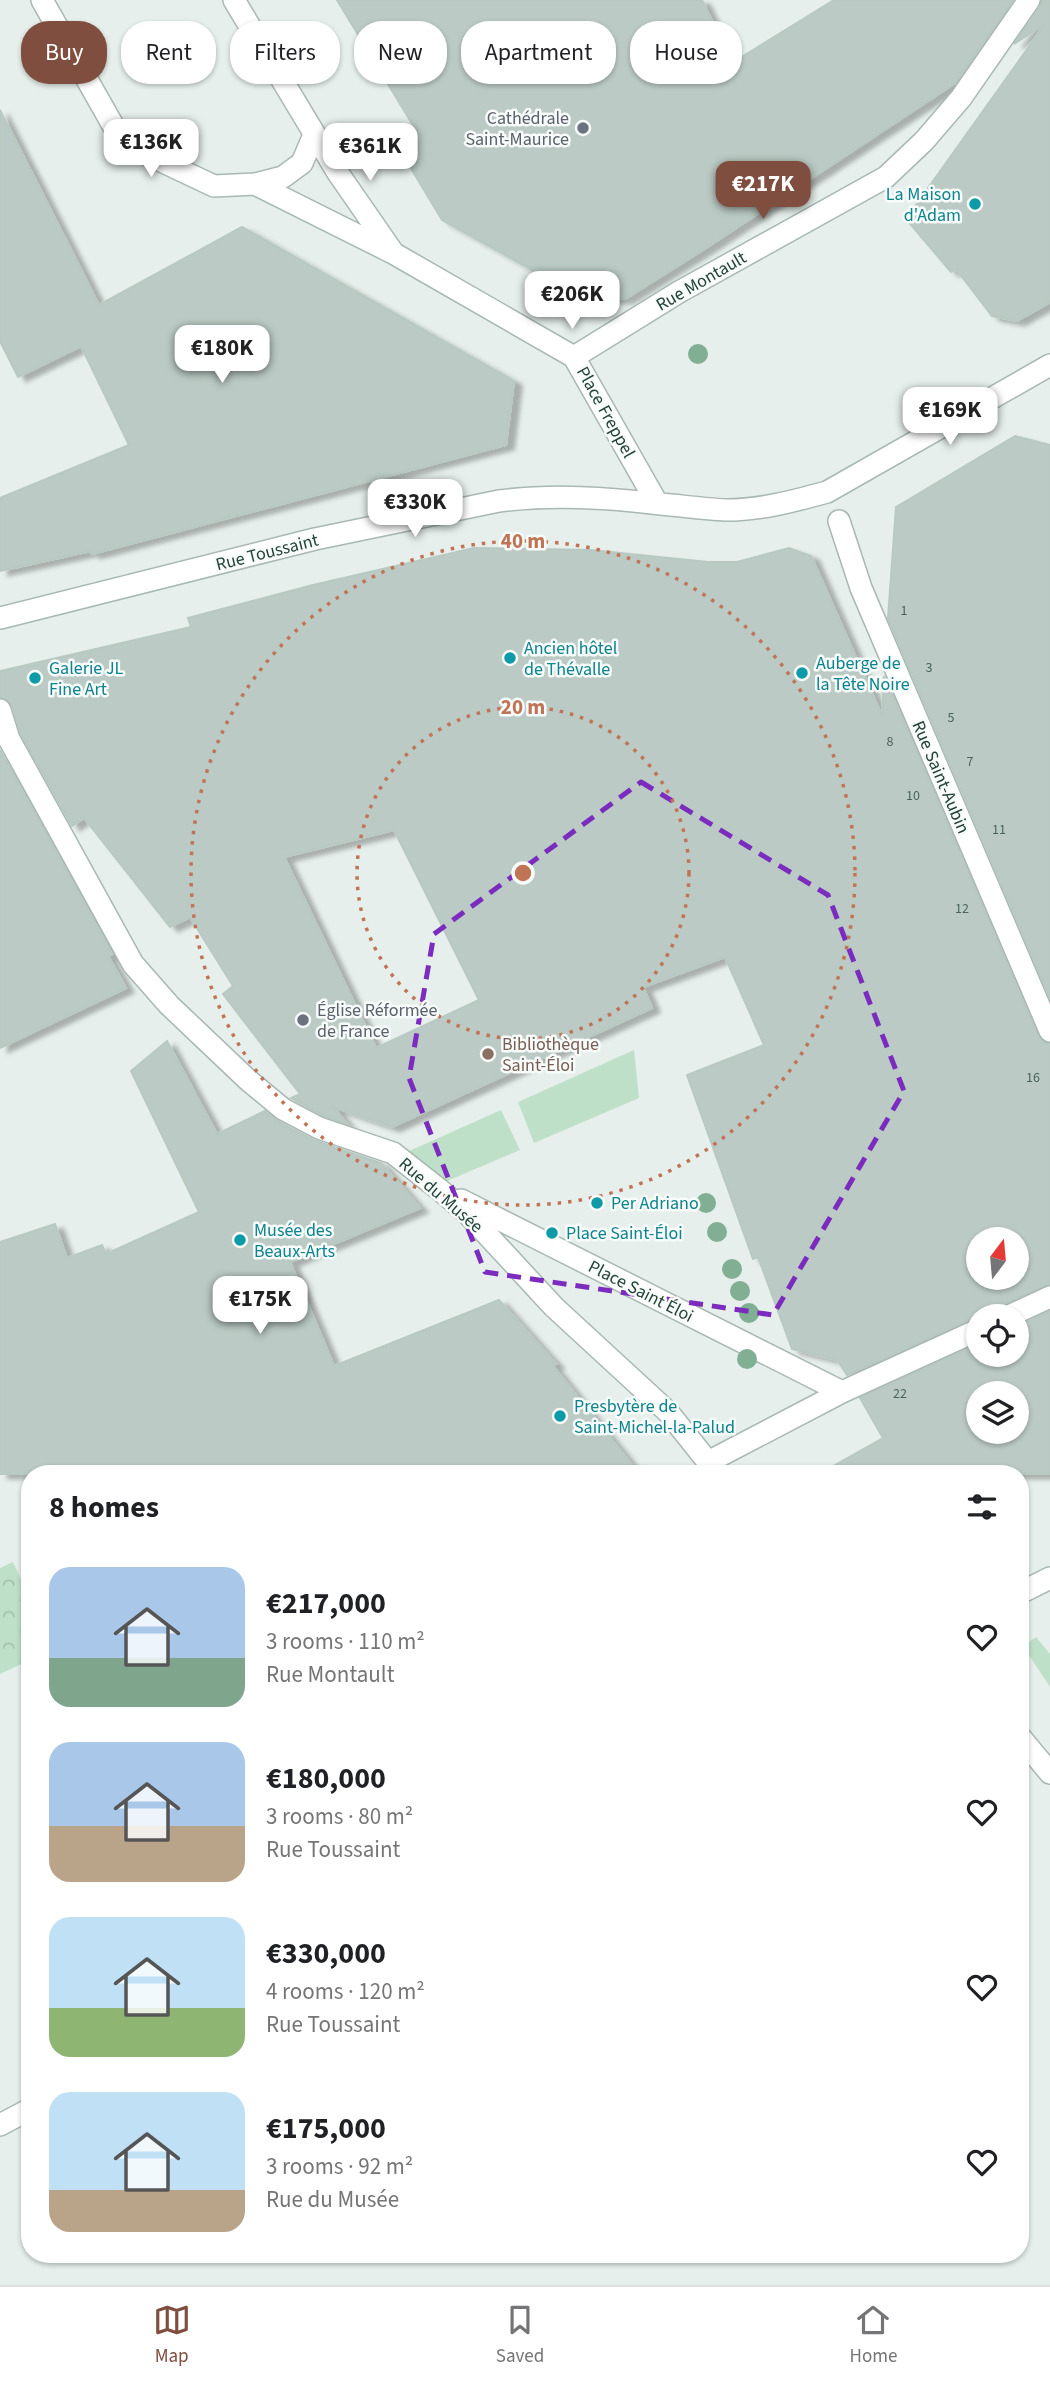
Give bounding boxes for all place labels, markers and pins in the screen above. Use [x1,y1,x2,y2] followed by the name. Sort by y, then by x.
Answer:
[465,106,569,152] place label: Cathédrale Saint-Maurice
[102,120,200,179] pin: €136K
[575,120,591,136] marker: Cathédrale Saint-Maurice
[321,124,419,183] pin: €361K
[714,162,812,221] pin: €217K
[886,182,961,228] place label: La Maison d'Adam
[967,196,983,212] marker: La Maison d'Adam
[523,272,621,331] pin: €206K
[173,326,271,385] pin: €180K
[901,388,999,447] pin: €169K
[366,480,464,539] pin: €330K
[524,636,617,682] place label: Ancien hôtel de Thévalle
[502,650,518,666] marker: Ancien hôtel de Thévalle
[816,651,910,697] place label: Auberge de la Tête Noire
[49,656,124,702] place label: Galerie JL Fine Art
[794,665,810,681] marker: Auberge de la Tête Noire
[27,670,43,686] marker: Galerie JL Fine Art
[511,861,535,885] centre of rings
[317,998,438,1044] place label: Église Réformée de France
[295,1012,311,1028] marker: Église Réformée de France
[502,1032,599,1078] place label: Bibliothèque Saint-Éloi
[480,1046,496,1062] marker: Bibliothèque Saint-Éloi
[611,1191,699,1216] place label: Per Adriano
[589,1195,605,1211] marker: Per Adriano
[254,1218,335,1264] place label: Musée des Beaux-Arts
[566,1221,683,1246] place label: Place Saint-Éloi
[544,1225,560,1241] marker: Place Saint-Éloi
[232,1232,248,1248] marker: Musée des Beaux-Arts
[211,1276,309,1336] pin: €175K
[574,1394,735,1440] place label: Presbytère de Saint-Michel-la-Palud
[552,1408,568,1424] marker: Presbytère de Saint-Michel-la-Palud

